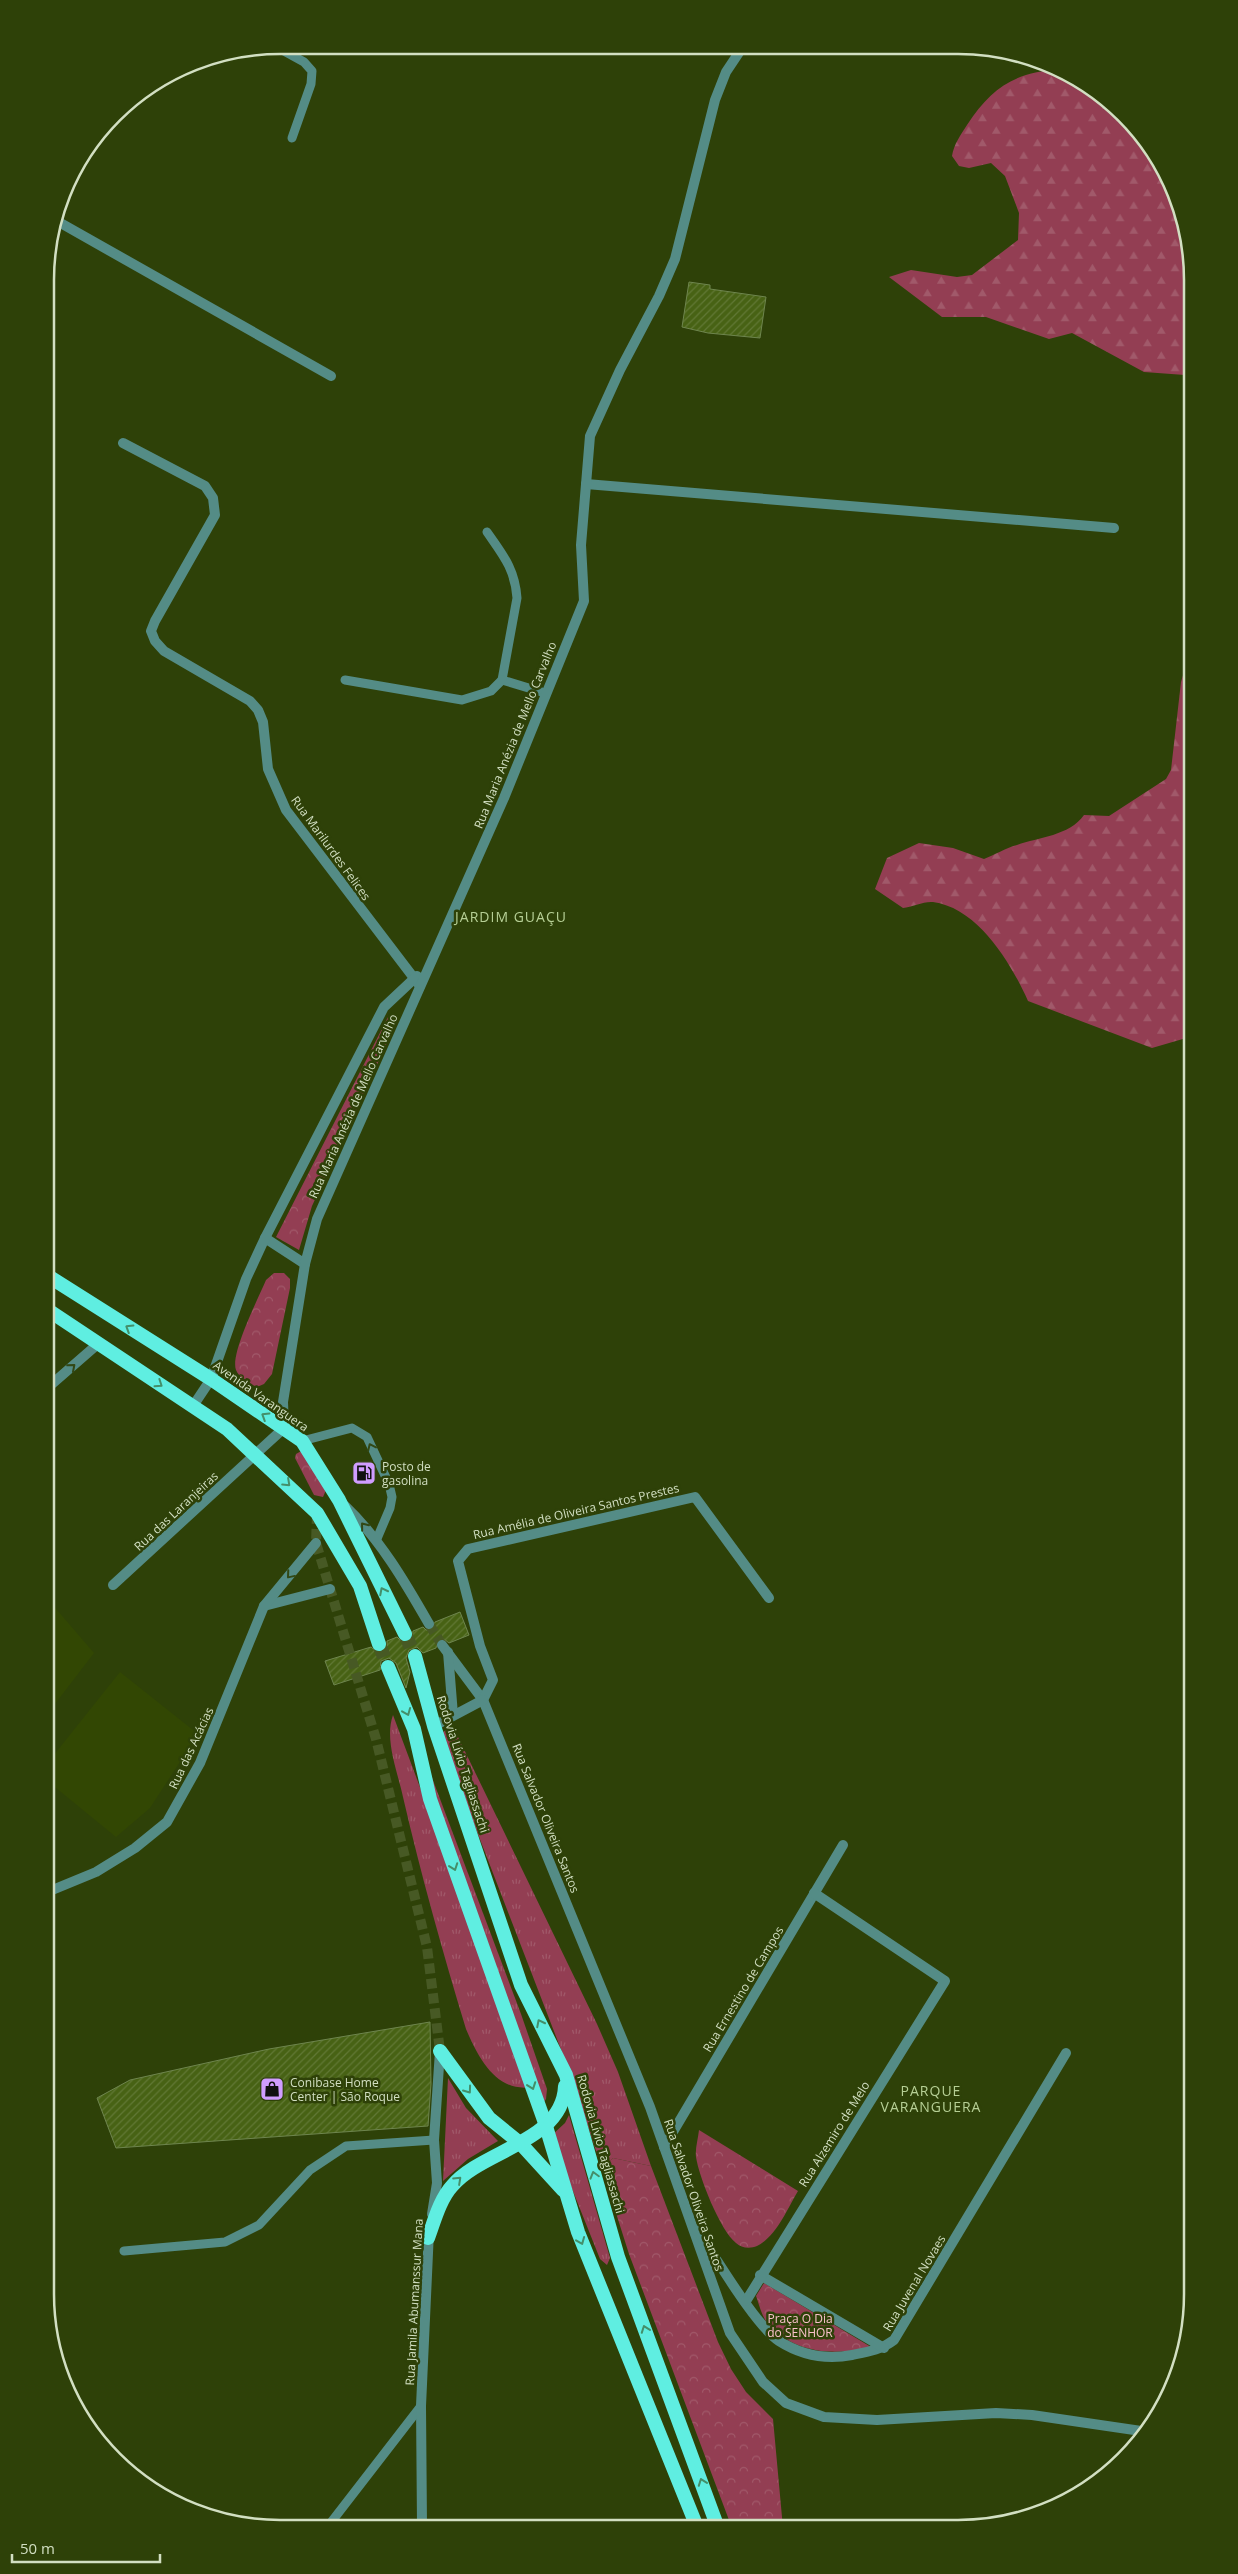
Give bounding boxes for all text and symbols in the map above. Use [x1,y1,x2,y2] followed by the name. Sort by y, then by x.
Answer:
[470,639,560,831] street label: Rua Maria Anézia de Mello Carvalho
[287,792,375,904] street label: Rua Marilurdes Felices
[453,907,567,926] district label: JARDIM GUAÇU
[304,1011,402,1201] street label: Rua Maria Anézia de Mello Carvalho
[125,1324,134,1334] one-way arrow
[210,1357,312,1435] street label: Avenida Varanguera
[67,1363,76,1372] one-way arrow
[154,1377,163,1387] one-way arrow
[261,1413,270,1423] one-way arrow
[367,1443,378,1452] one-way arrow
[382,1458,431,1489] place label: Posto de gasolina
[351,1460,377,1486] fuel station icon: Posto de gasolina
[130,1467,222,1555] street label: Rua das Laranjeiras
[281,1477,290,1486] one-way arrow
[471,1479,681,1543] street label: Rua Amélia de Oliveira Santos Prestes
[361,1522,370,1531] one-way arrow
[286,1569,295,1578] one-way arrow
[379,1587,389,1596] one-way arrow
[433,1693,493,1835] street label: Rodovia Lívio Tagliassachi
[165,1704,218,1792] street label: Rua das Acácias
[400,1707,411,1716] one-way arrow
[508,1741,584,1895] street label: Rua Salvador Oliveira Santos
[448,1862,458,1871] one-way arrow
[699,1923,787,2055] street label: Rua Ernestino de Campos
[536,2019,546,2028] one-way arrow
[573,2073,629,2215] street label: Rodovia Lívio Tagliassachi
[290,2074,400,2105] place label: Conibase Home Center | São Roque
[259,2076,285,2102] shop icon: Conibase Home Center | São Roque
[794,2078,874,2190] street label: Rua Alzemiro de Melo
[526,2081,536,2090] one-way arrow
[881,2081,981,2116] district label: PARQUE VARANGUERA
[463,2084,471,2093] one-way arrow
[660,2117,728,2274] street label: Rua Salvador Oliveira Santos
[590,2172,600,2180] one-way arrow
[452,2177,461,2186] one-way arrow
[401,2218,427,2386] street label: Rua Jamila Abumanssur Mana
[879,2231,950,2334] street label: Rua Juvenal Novaes
[575,2236,586,2245] one-way arrow
[767,2310,833,2341] park label: Praça O Dia do SENHOR
[641,2326,651,2334] one-way arrow
[698,2478,708,2487] one-way arrow
[12,2532,160,2564] scale bar
[20,2538,55,2558] text: 50 m

